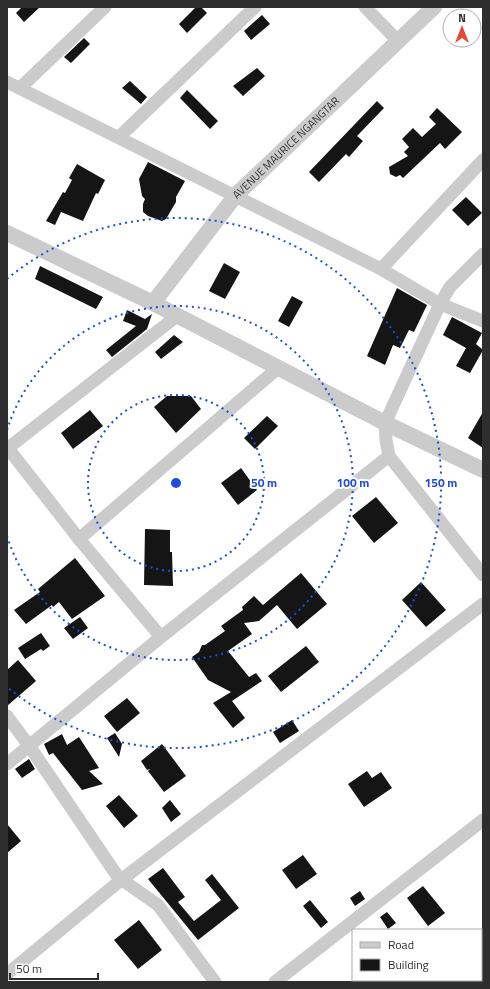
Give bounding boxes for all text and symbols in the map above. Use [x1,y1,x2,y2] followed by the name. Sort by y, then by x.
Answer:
[442,8,482,48] north arrow
[458,10,466,26] text: N
[229,93,343,202] street label: AVENUE MAURICE NGANGTAR
[251,473,277,492] text: 50 m
[337,473,369,492] text: 100 m
[425,473,457,492] text: 150 m
[169,476,183,490] centre of rings
[352,929,482,981] legend
[388,935,414,954] text: Road
[10,955,98,981] scale bar
[388,955,429,974] text: Building
[16,959,42,978] text: 50 m

